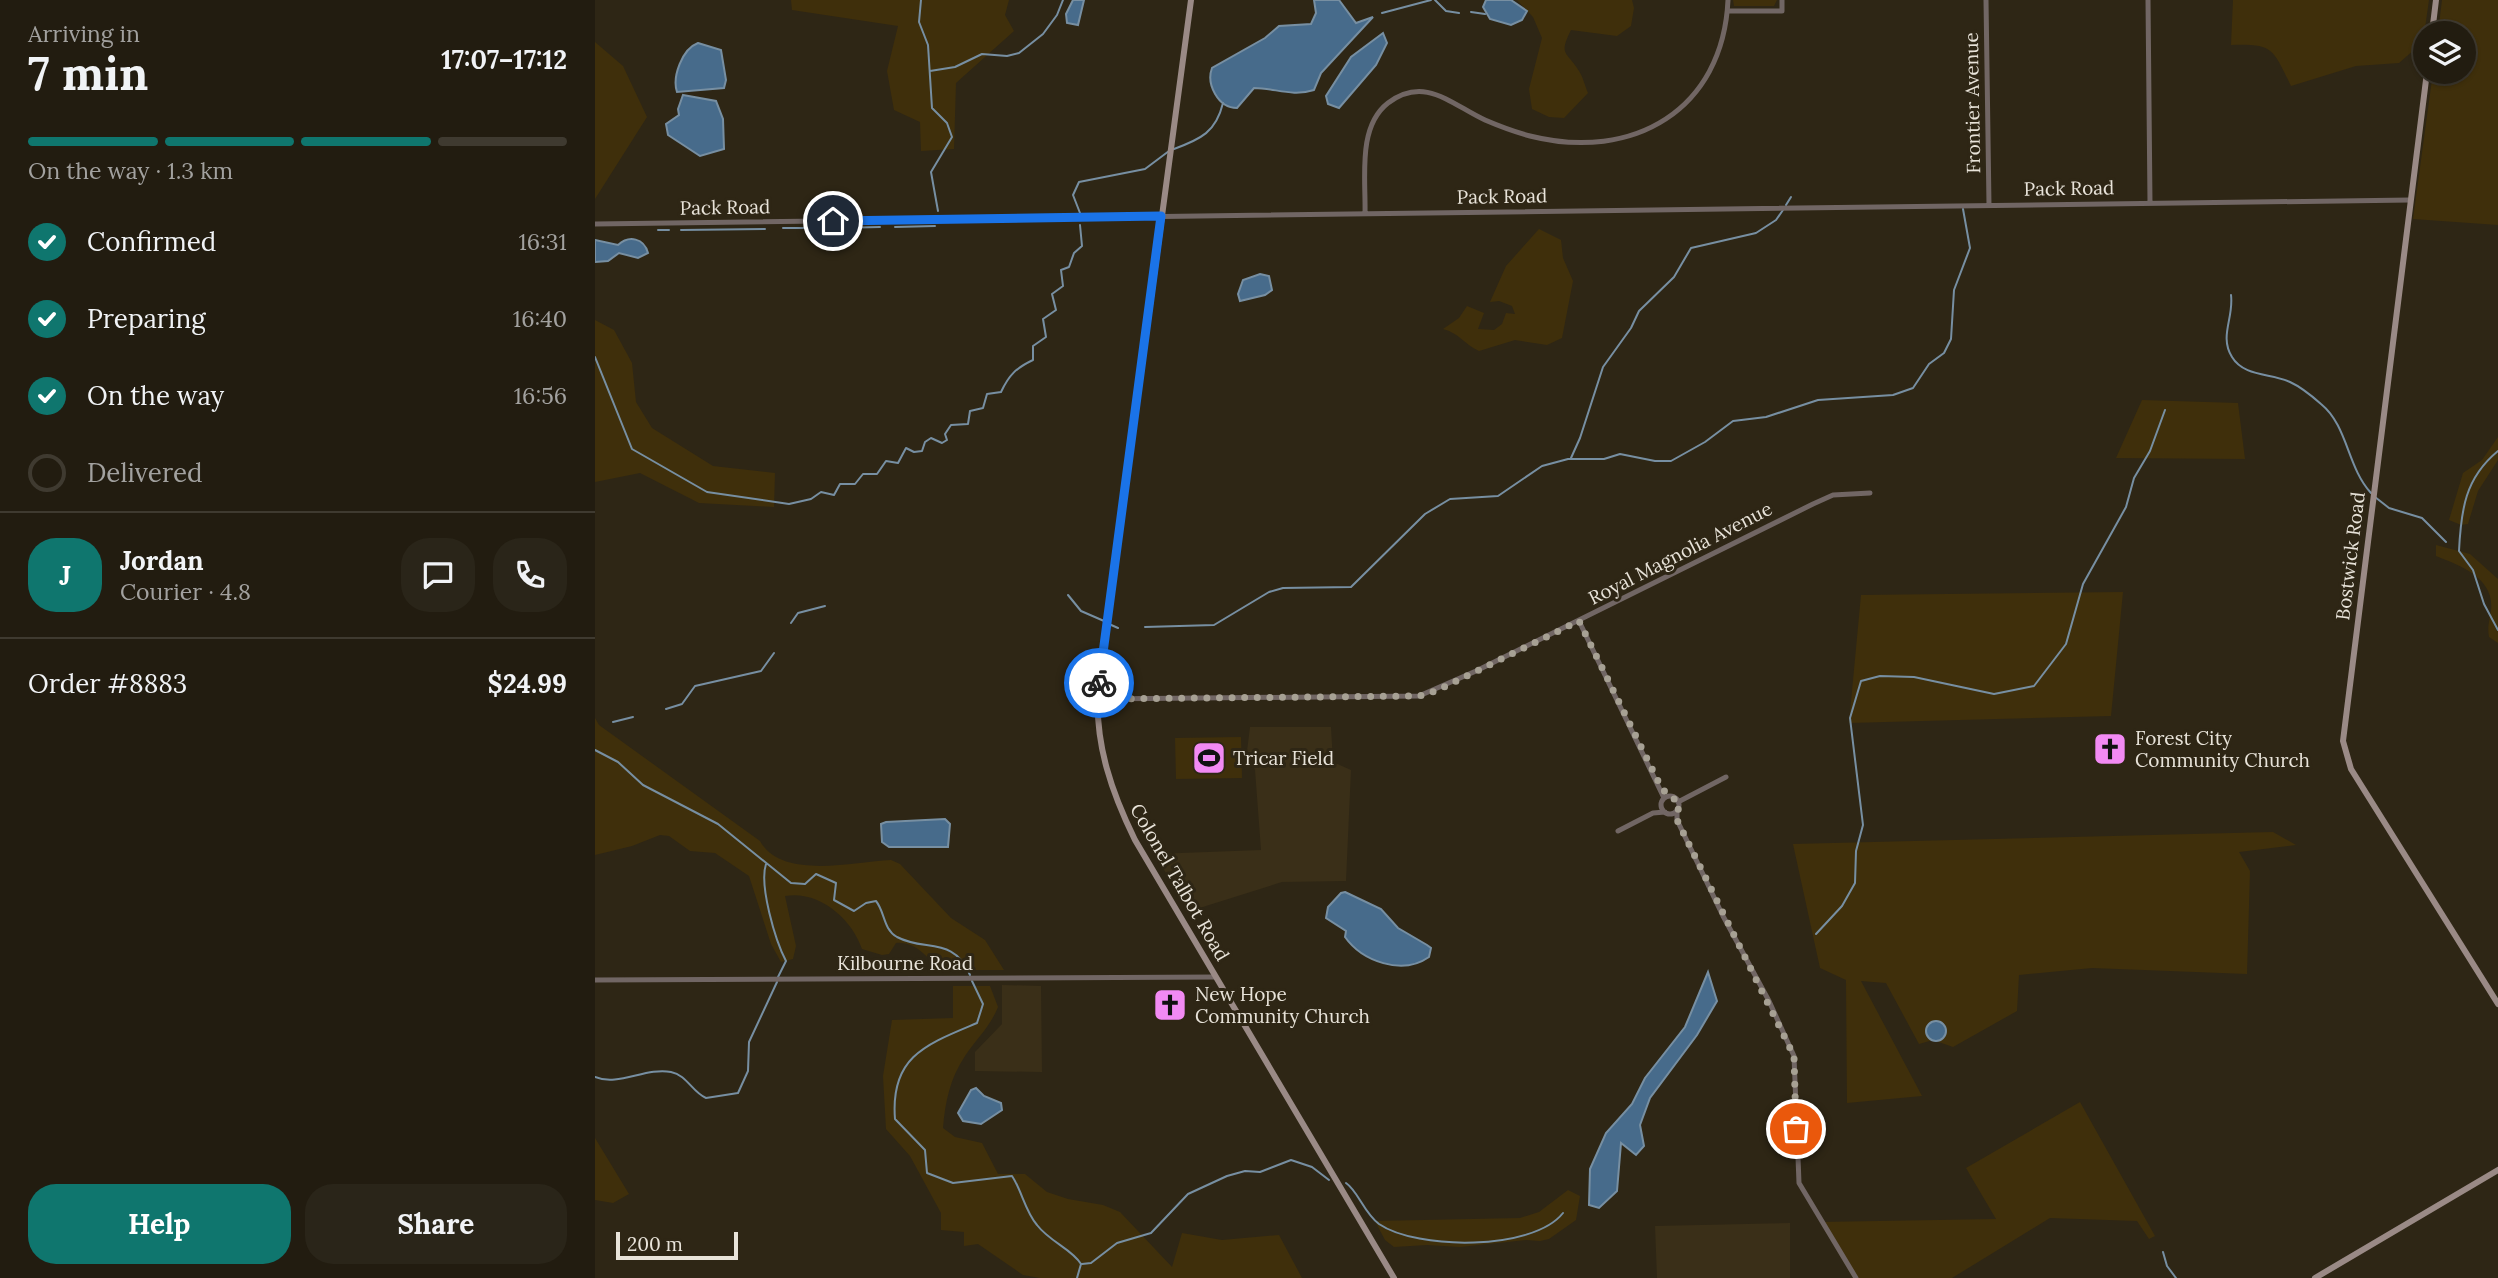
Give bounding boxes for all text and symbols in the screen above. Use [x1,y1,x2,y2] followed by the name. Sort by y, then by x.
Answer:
[28,19,140,48] text: Arriving in
[2413,21,2476,84] map controls
[2413,21,2476,84] button: layers
[1959,32,1985,174] street label: Frontier Avenue
[441,43,567,76] text: 17:07–17:12
[28,44,148,103] text: 7 min
[28,156,233,185] text: On the way · 1.3 km
[2024,175,2114,201] street label: Pack Road
[1457,183,1547,209] street label: Pack Road
[803,191,863,251] pin
[680,194,770,220] street label: Pack Road
[814,202,852,240] icon: home
[28,223,66,261] icon: check
[87,225,216,258] text: Confirmed
[518,227,567,256] text: 16:31
[28,300,66,338] icon: check
[87,302,206,335] text: Preparing
[513,304,567,333] text: 16:40
[28,377,66,415] icon: check
[87,379,224,412] text: On the way
[514,381,567,410] text: 16:56
[87,456,203,489] text: Delivered
[2330,490,2370,622] street label: Bostwick Road
[1584,496,1776,610] street label: Royal Magnolia Avenue
[401,538,475,612] button: chat
[493,538,567,612] button: phone
[120,544,204,577] text: Jordan
[59,559,71,592] text: J
[120,577,251,606] text: Courier · 4.8
[1064,648,1134,718] courier
[1080,664,1118,702] icon: bike
[28,667,187,700] text: Order #8883
[488,667,567,700] text: $24.99
[2135,726,2310,772] place label: Forest City Community Church
[2091,730,2129,768] church icon: Forest City Community Church
[1190,739,1228,777] sports icon: Tricar Field
[1233,746,1334,770] place label: Tricar Field
[1125,799,1235,965] street label: Colonel Talbot Road
[837,951,973,975] street label: Kilbourne Road
[1195,982,1370,1028] place label: New Hope Community Church
[1151,986,1189,1024] church icon: New Hope Community Church
[1766,1099,1826,1159] pin
[1777,1110,1815,1148] icon: bag
[28,1184,291,1264] button: Help
[305,1184,567,1264] button: Share
[616,1229,739,1261] scale bar
[627,1232,683,1256] text: 200 m

